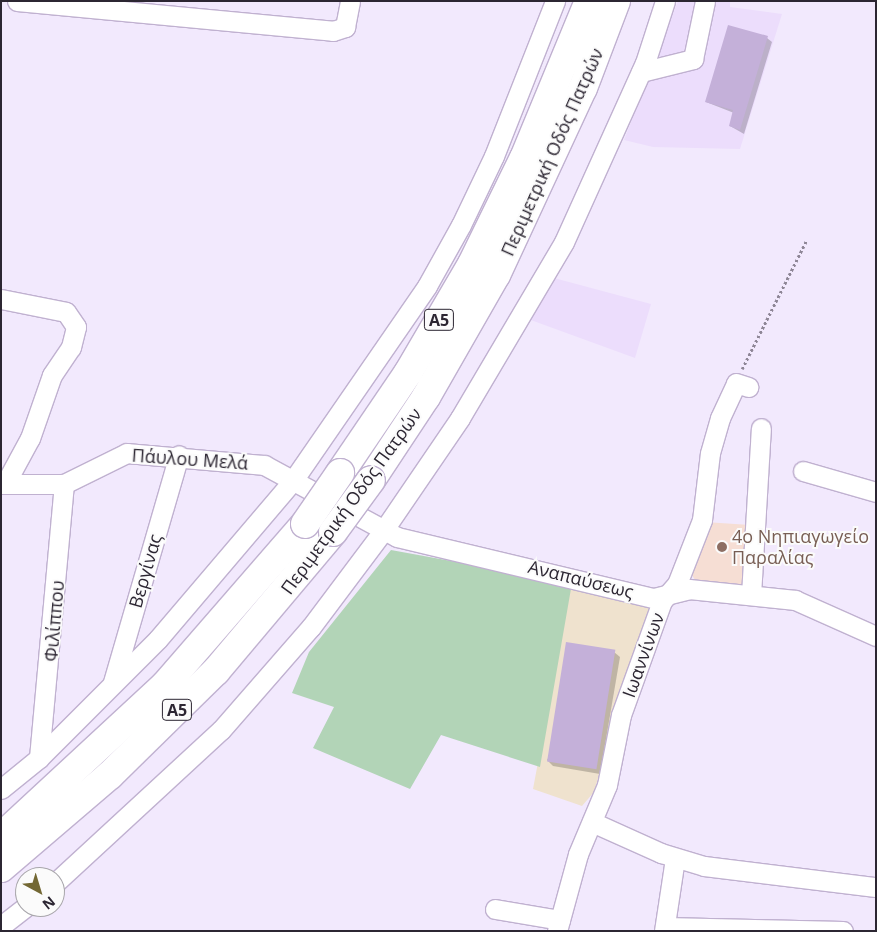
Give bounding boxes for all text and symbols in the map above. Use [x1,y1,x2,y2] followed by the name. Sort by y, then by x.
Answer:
[496,45,608,259] street label: Περιμετρική Οδός Πατρών
[423,306,455,334] road number: Α5
[276,404,426,598] street label: Περιμετρική Οδός Πατρών
[131,444,249,474] street label: Πάυλου Μελά
[732,526,869,568] place label: 4o Νηπιαγωγείο Παραλίας
[124,532,166,610] street label: Βεργίνας
[716,541,728,553] marker: 4o Νηπιαγωγείο Παραλίας
[526,555,636,603] street label: Αναπαύσεως
[40,579,68,663] street label: Φιλίππου
[618,610,668,700] street label: Ιωαννίνων
[161,696,193,724] road number: Α5
[15,867,65,917] north arrow
[39,892,60,914] text: N

